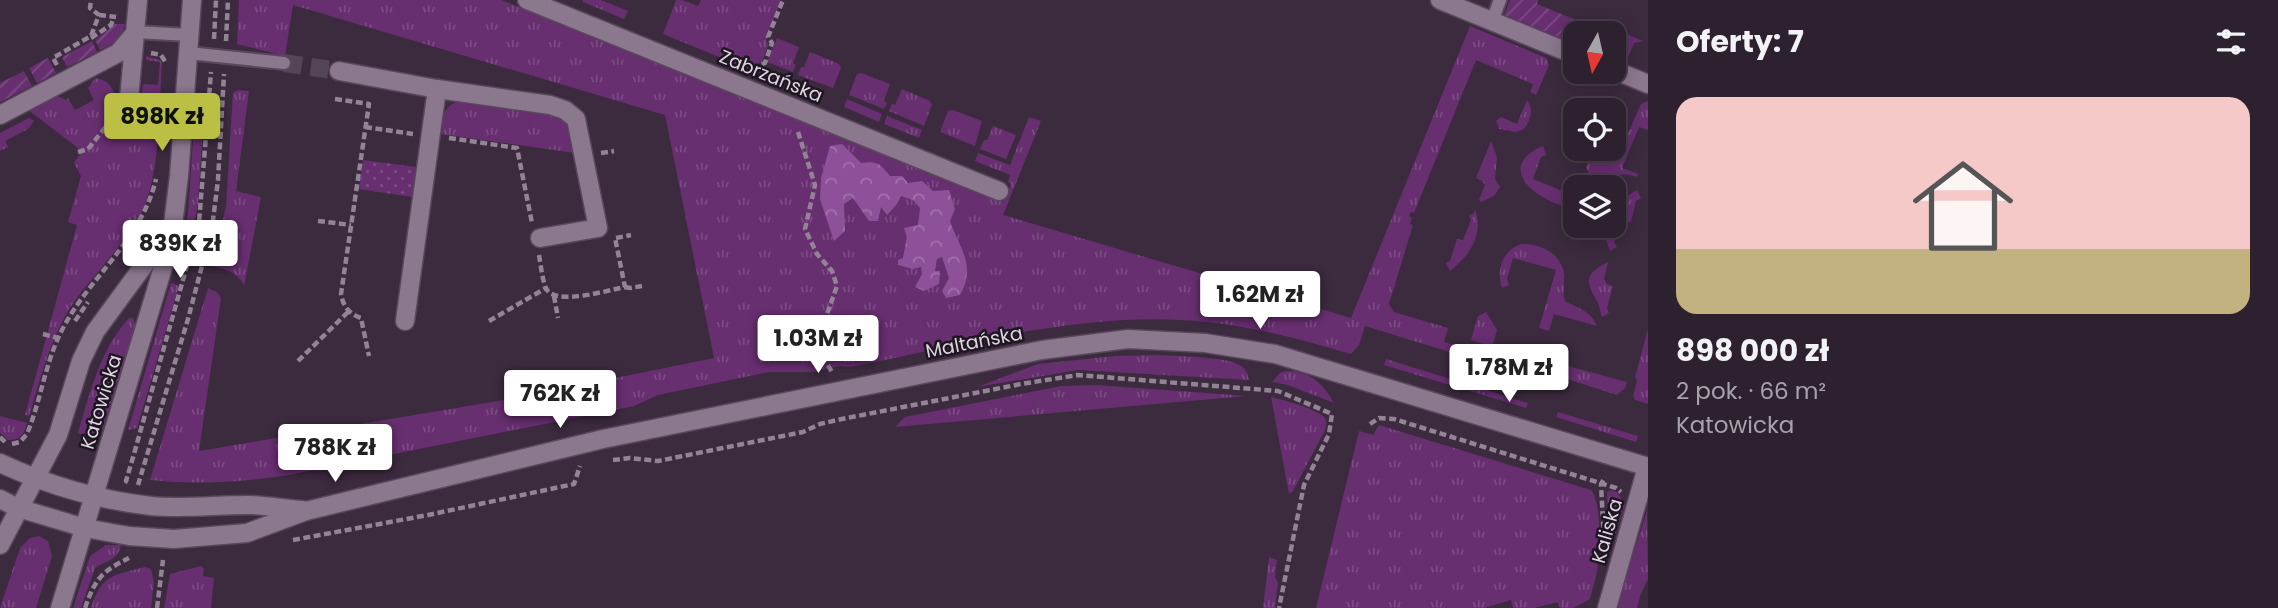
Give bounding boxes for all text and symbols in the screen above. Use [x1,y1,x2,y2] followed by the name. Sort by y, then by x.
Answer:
[1676,20,1804,63] text: Oferty: 7
[1563,21,1626,84] north arrow
[1563,21,1626,238] map controls
[2212,23,2250,61] icon: filters
[715,43,827,109] street label: Zabrzańska
[97,94,227,153] pin: 898K zł
[1563,98,1626,161] button: locate
[120,100,204,132] text: 898K zł
[1900,143,2026,269] icon: home
[1563,175,1626,238] button: layers
[115,220,245,280] pin: 839K zł
[139,227,221,259] text: 839K zł
[1188,272,1332,331] pin: 1.62M zł
[1216,278,1304,310] text: 1.62M zł
[746,316,890,375] pin: 1.03M zł
[923,319,1025,365] street label: Maltańska
[774,322,862,354] text: 1.03M zł
[1676,329,1829,372] text: 898 000 zł
[1437,344,1581,404] pin: 1.78M zł
[74,351,128,453] street label: Katowicka
[1465,351,1553,383] text: 1.78M zł
[495,370,625,430] pin: 762K zł
[1676,375,1826,407] text: 2 pok. · 66 m²
[520,377,600,409] text: 762K zł
[1676,409,1794,441] text: Katowicka
[270,424,400,484] pin: 788K zł
[294,431,376,463] text: 788K zł
[1585,495,1629,567] street label: Kaliska

